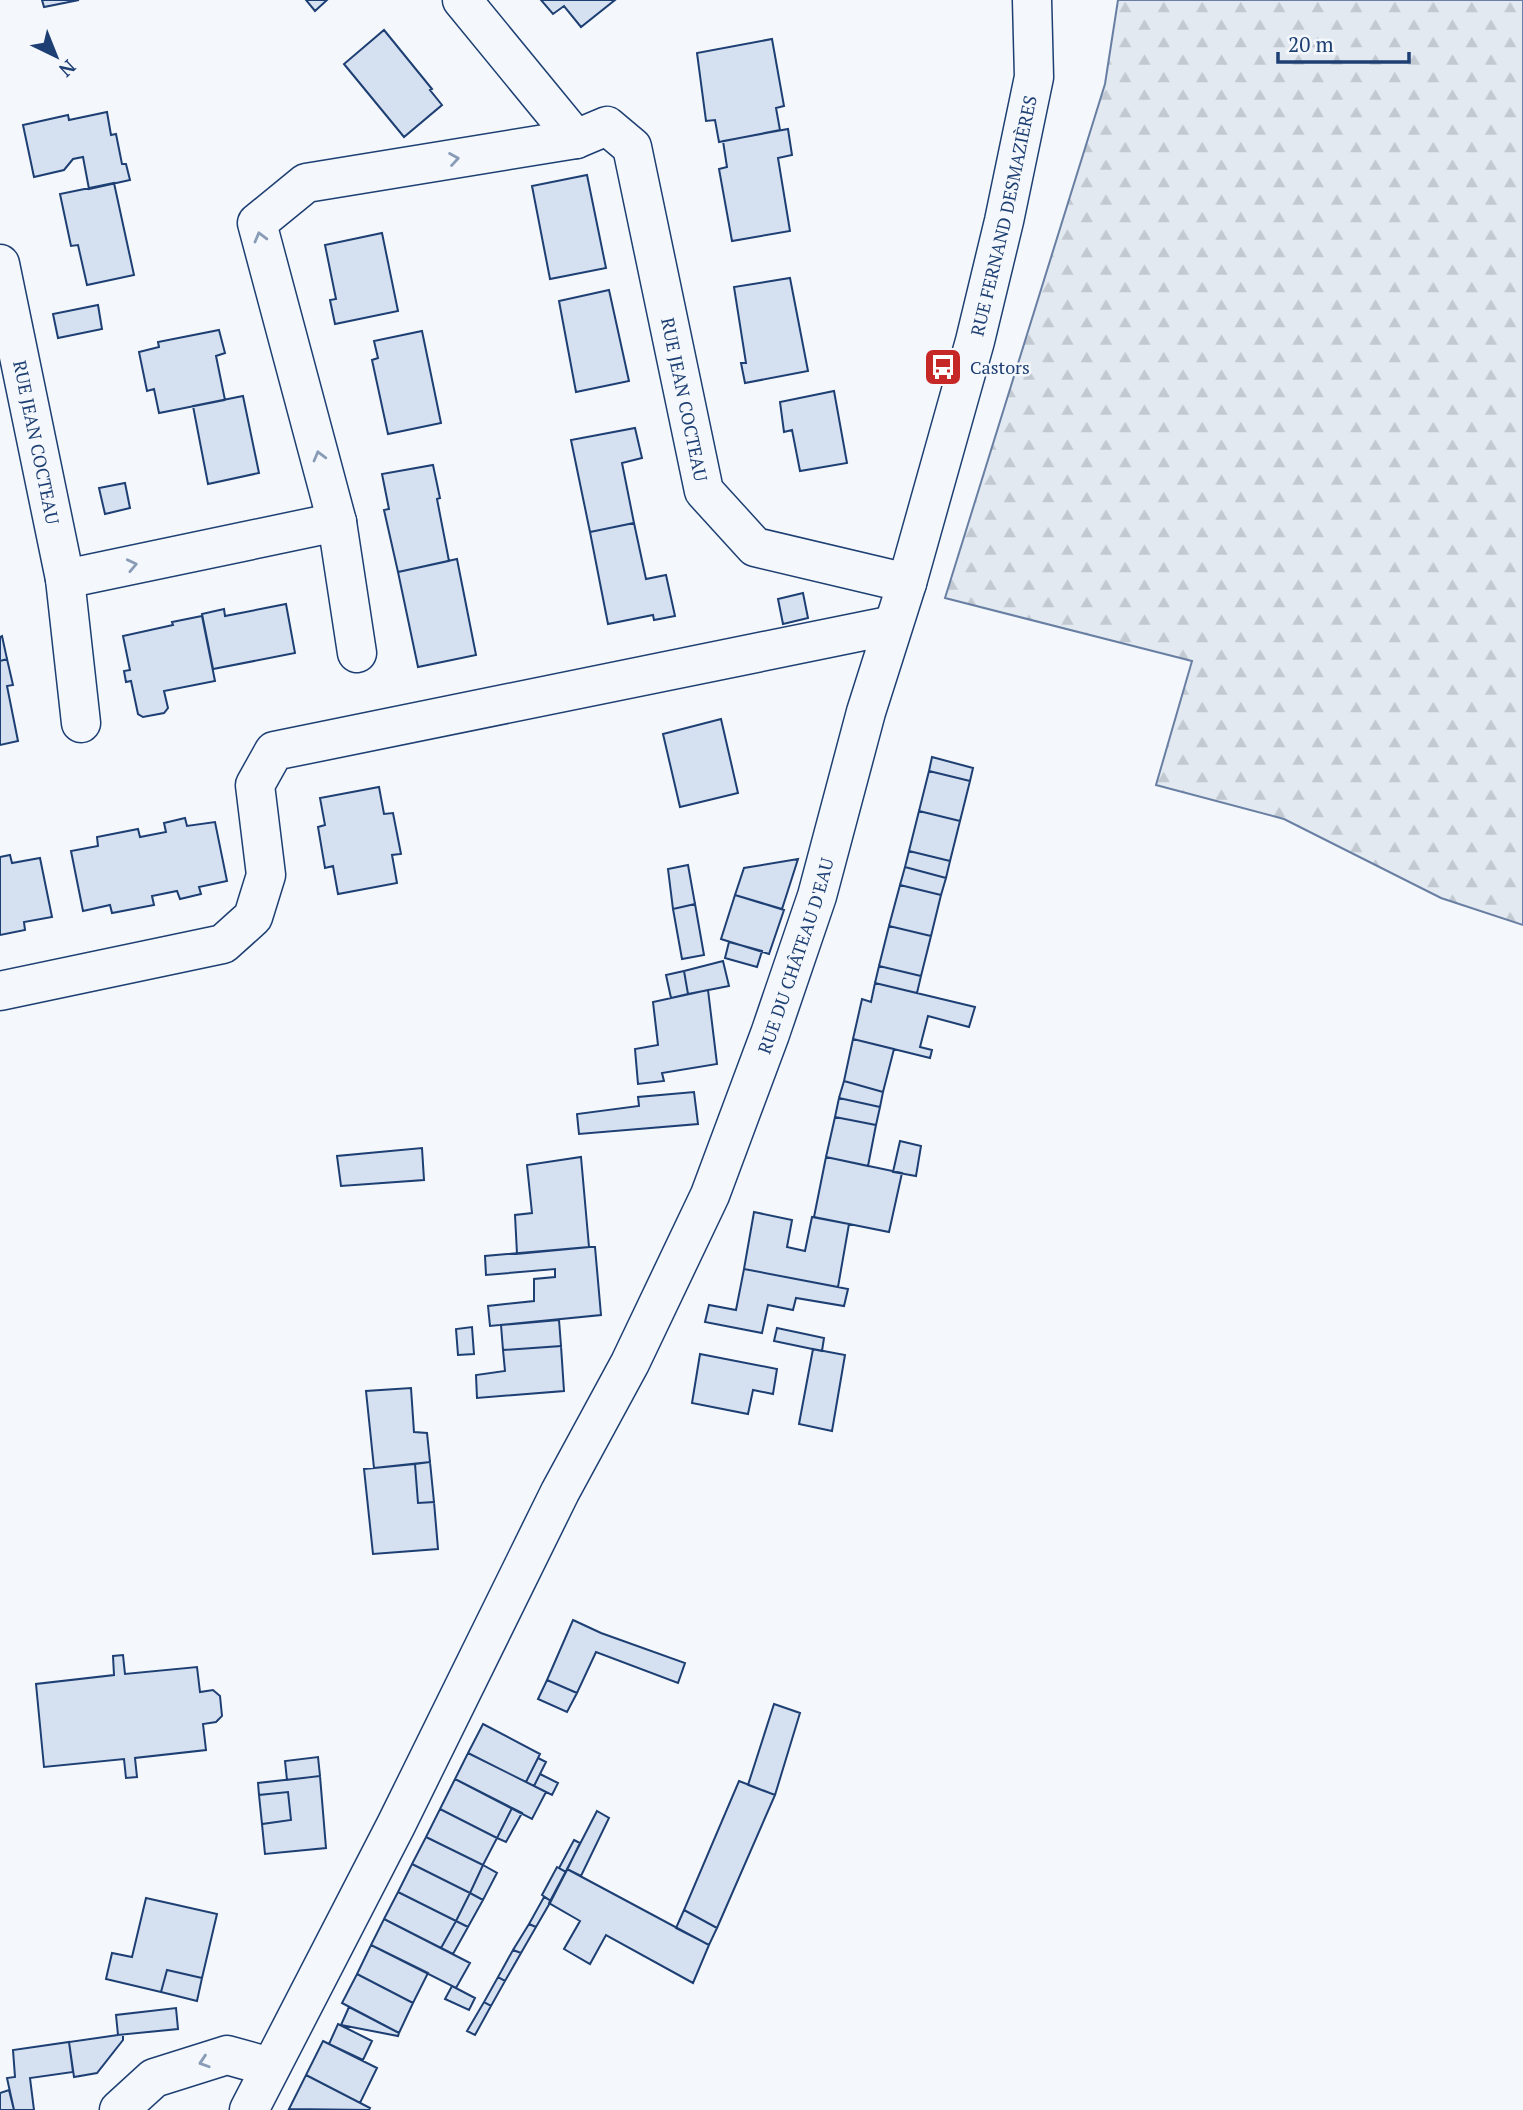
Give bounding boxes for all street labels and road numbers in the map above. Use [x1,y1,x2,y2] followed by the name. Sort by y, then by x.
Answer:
[965,93,1042,338] street label: RUE FERNAND DESMAZIÈRES
[656,315,714,484] street label: RUE JEAN COCTEAU
[8,358,65,526] street label: RUE JEAN COCTEAU
[752,855,839,1057] street label: RUE DU CHÂTEAU D'EAU

